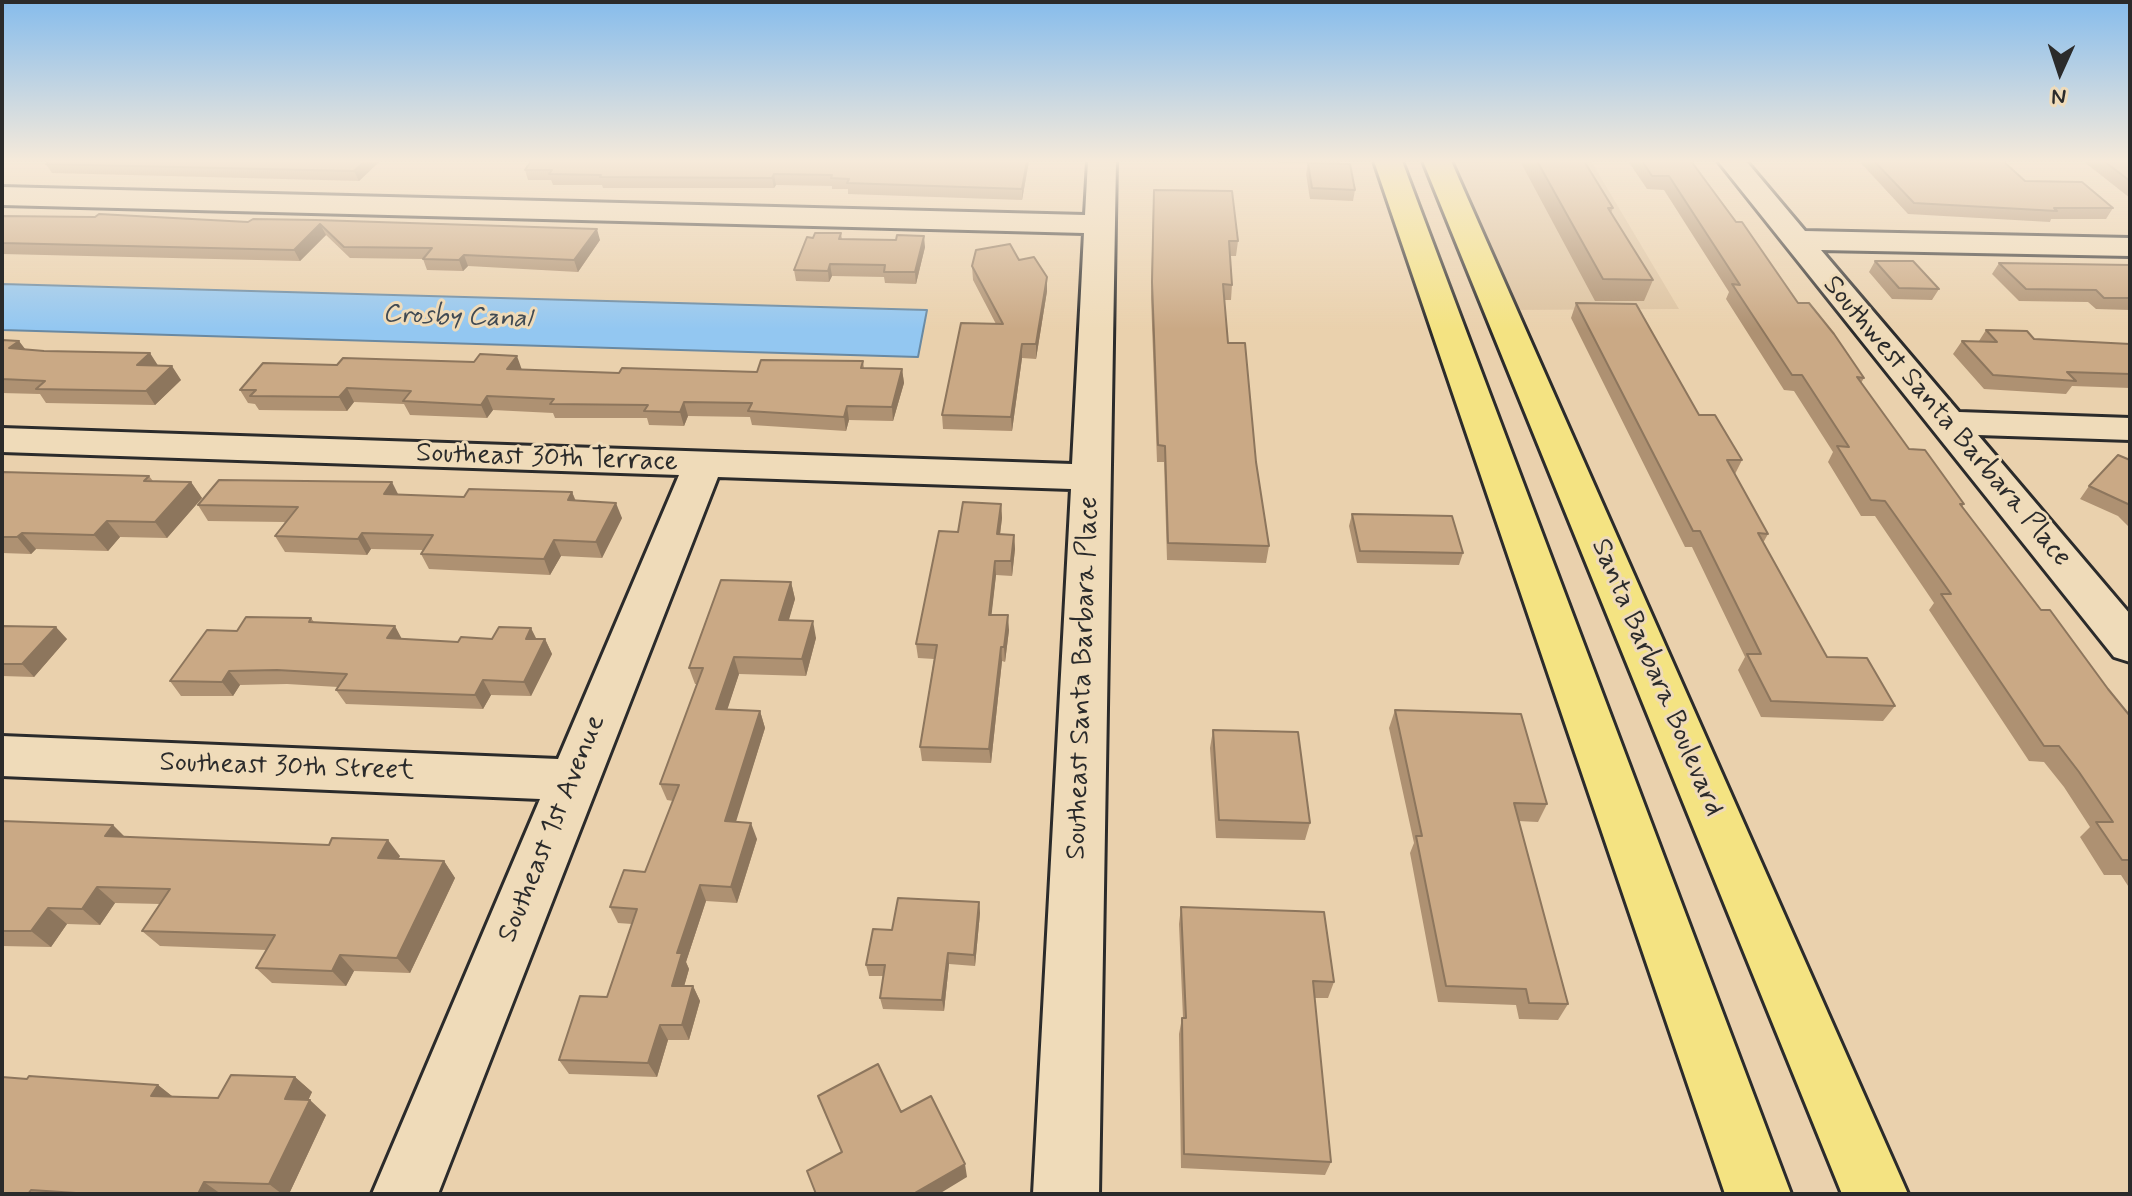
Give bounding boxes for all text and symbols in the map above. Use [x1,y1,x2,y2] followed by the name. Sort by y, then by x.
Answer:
[2020,32,2100,112] north arrow
[2051,82,2067,110] text: N
[1814,270,2078,574] street label: Southwest Santa Barbara Place
[382,300,532,336] water label: Crosby Canal
[415,438,679,480] street label: Southeast 30th Terrace
[1061,496,1107,860] street label: Southeast Santa Barbara Place
[1582,534,1730,822] street label: Santa Barbara Boulevard
[492,710,614,948] street label: Southeast 1st Avenue
[159,747,415,789] street label: Southeast 30th Street

